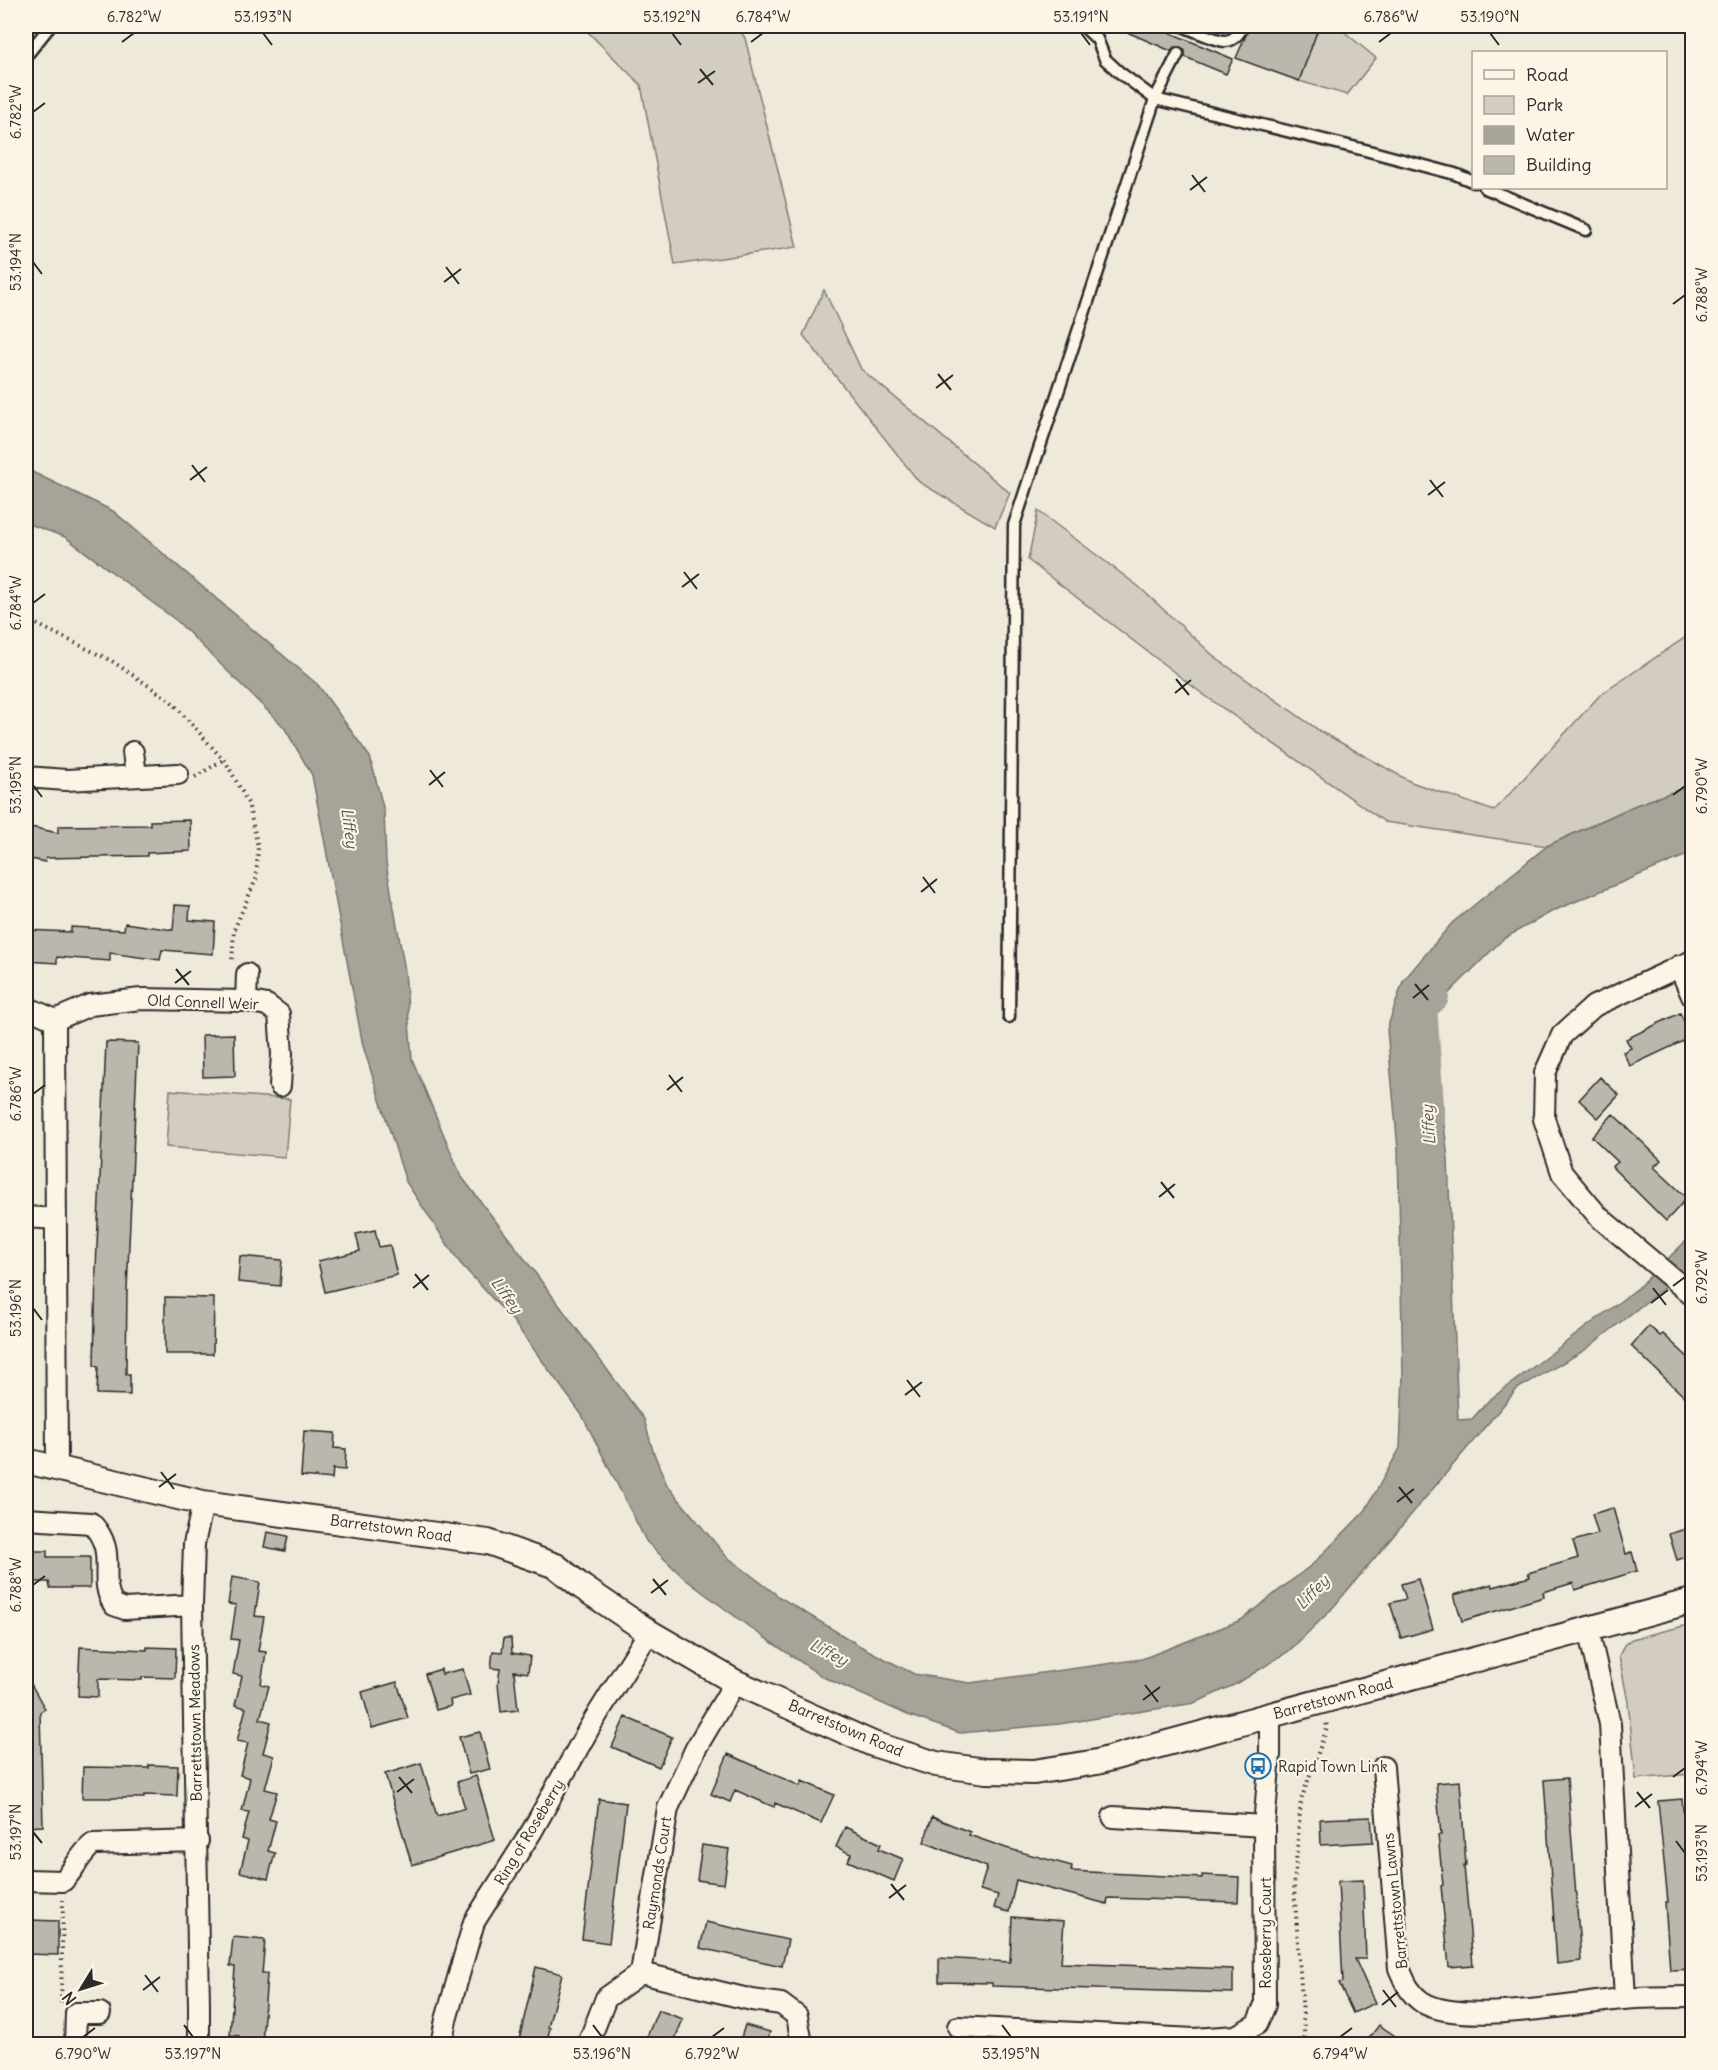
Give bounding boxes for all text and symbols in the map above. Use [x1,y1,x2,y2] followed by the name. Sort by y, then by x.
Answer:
[107,7,162,26] text: 6.782°W
[234,7,292,26] text: 53.193°N
[643,7,701,26] text: 53.192°N
[735,7,791,26] text: 6.784°W
[1053,7,1109,26] text: 53.191°N
[1363,7,1419,26] text: 6.786°W
[1460,7,1520,26] text: 53.190°N
[1472,51,1667,189] legend
[1526,63,1569,86] text: Road
[6,84,25,139] text: 6.782°W
[1526,93,1563,116] text: Park
[1526,123,1576,146] text: Water
[1526,153,1591,176] text: Building
[6,233,25,291] text: 53.194°N
[1692,267,1711,323] text: 6.788°W
[6,575,25,631] text: 6.784°W
[6,756,25,814] text: 53.195°N
[1692,758,1711,814] text: 6.790°W
[337,807,363,851] water label: Liffey
[147,991,259,1013] street label: Old Connell Weir
[6,1066,25,1122] text: 6.786°W
[1416,1102,1439,1146] water label: Liffey
[1692,1249,1711,1304] text: 6.792°W
[487,1273,528,1319] water label: Liffey
[6,1279,25,1337] text: 53.196°N
[329,1510,453,1546] street label: Barretstown Road
[6,1557,25,1613] text: 6.788°W
[1291,1569,1334,1613] water label: Liffey
[807,1634,853,1671] water label: Liffey
[184,1644,206,1802] street label: Barrettstown Meadows
[1271,1673,1395,1723] street label: Barretstown Road
[786,1695,906,1761] street label: Barretstown Road
[1692,1740,1711,1796] text: 6.794°W
[1243,1751,1273,1781] bus stop icon: Rapid Town Link
[1278,1757,1388,1776] place label: Rapid Town Link
[490,1776,568,1888] street label: Ring of Roseberry
[6,1804,25,1860] text: 53.197°N
[639,1815,675,1931] street label: Raymonds Court
[1692,1824,1711,1882] text: 53.193°N
[1378,1832,1412,1970] street label: Barrettstown Lawns
[1256,1877,1275,1989] street label: Roseberry Court
[51,1959,111,2019] north arrow
[58,1988,80,2009] text: N
[55,2044,111,2063] text: 6.790°W
[165,2044,221,2063] text: 53.197°N
[573,2044,631,2063] text: 53.196°N
[685,2044,740,2063] text: 6.792°W
[982,2044,1040,2063] text: 53.195°N
[1312,2044,1368,2063] text: 6.794°W

